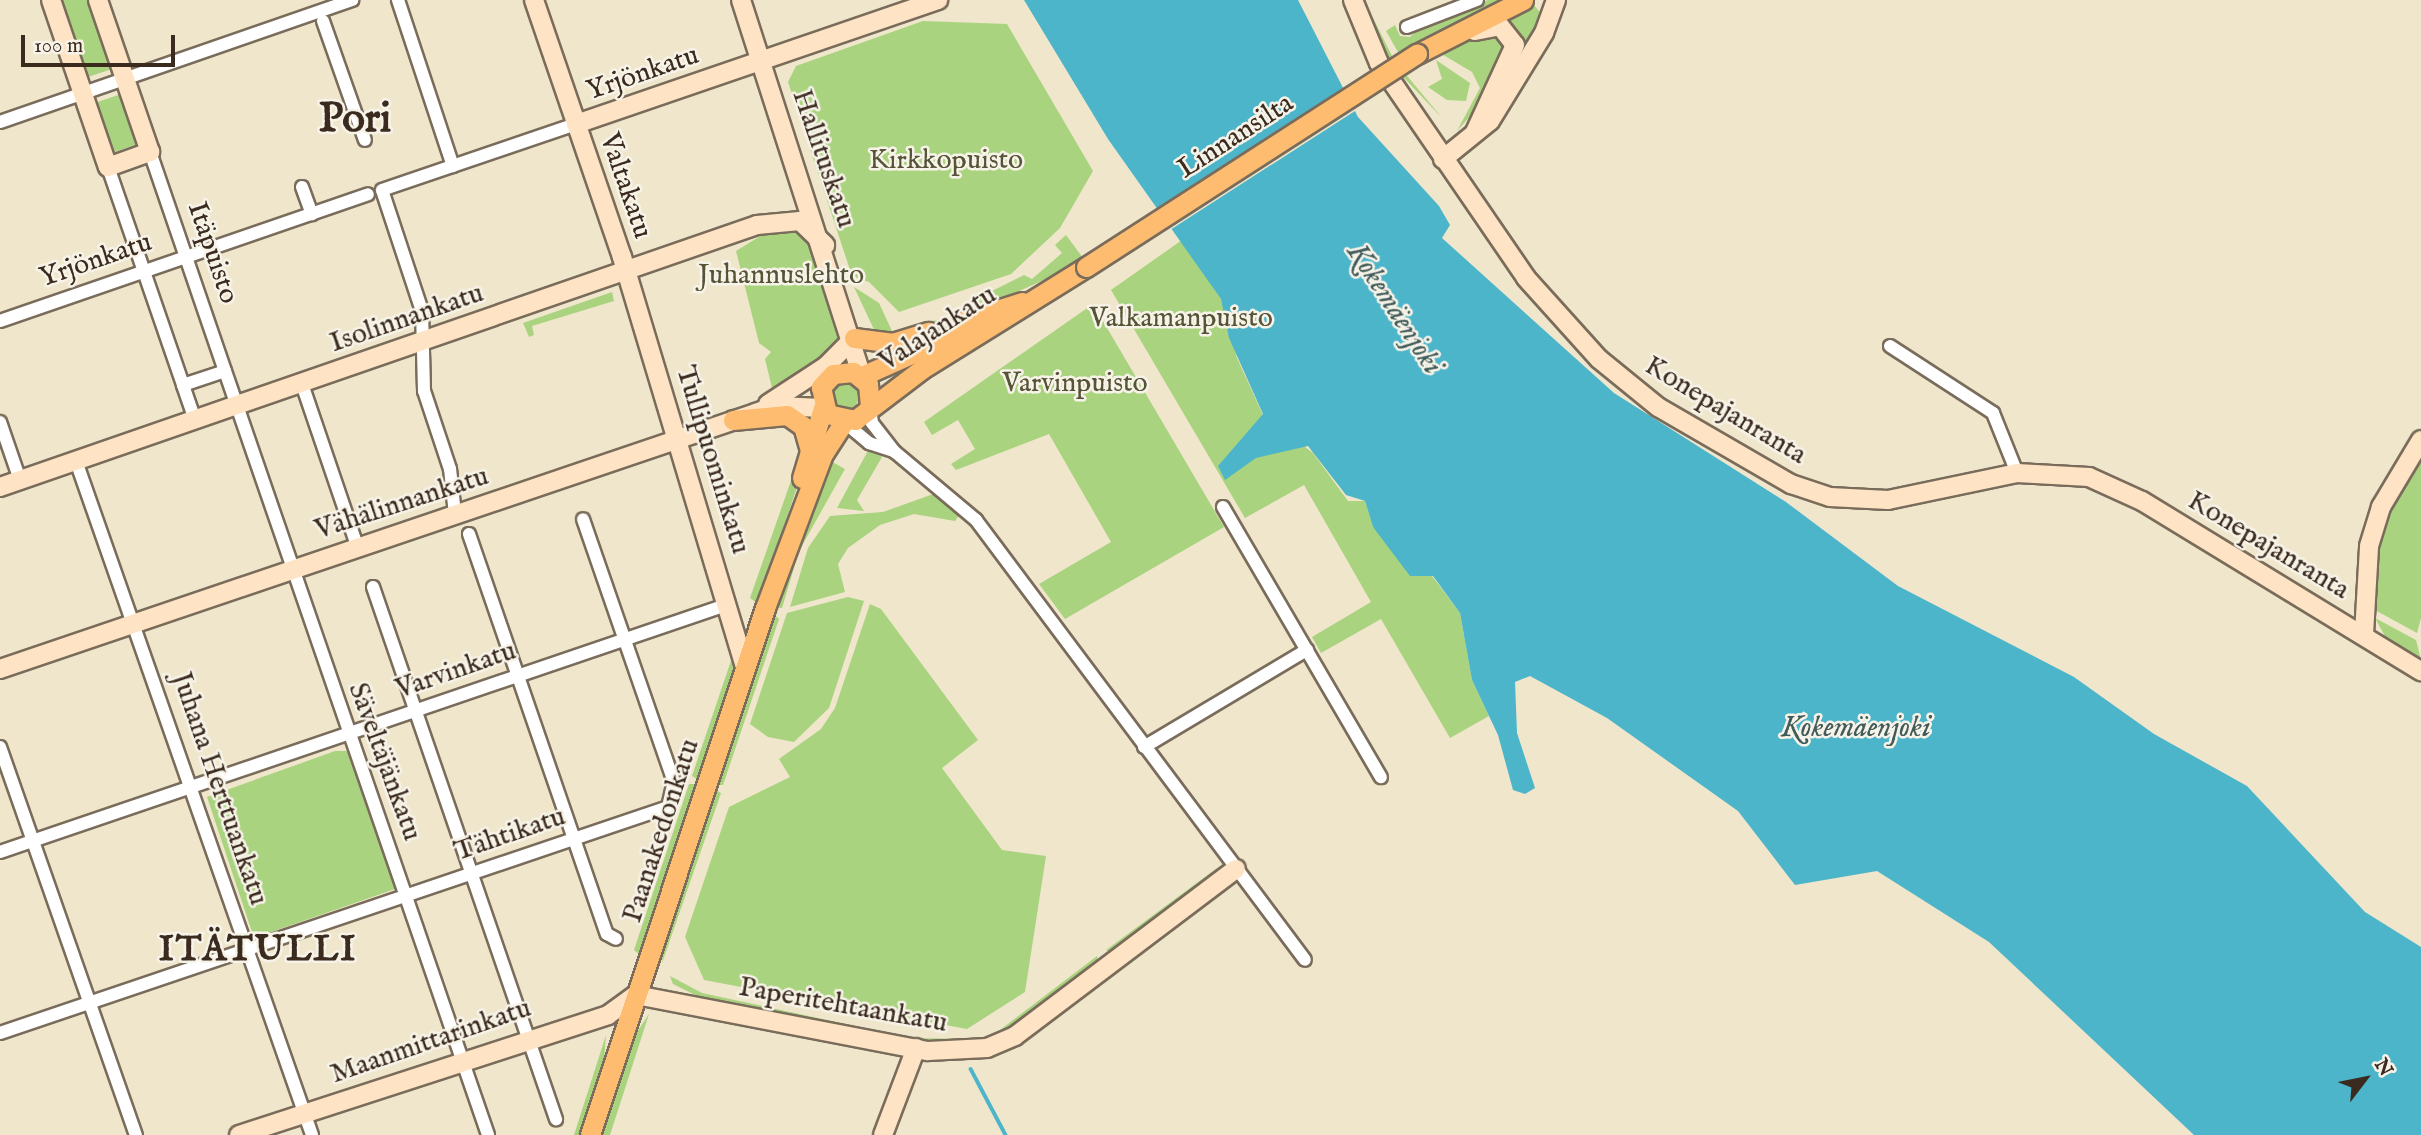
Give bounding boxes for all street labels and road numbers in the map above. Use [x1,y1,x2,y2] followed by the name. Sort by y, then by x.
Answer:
[582,39,704,109] street label: Yrjönkatu
[784,85,862,233] street label: Hallituskatu
[1172,87,1300,187] street label: Linnansilta
[591,129,659,243] street label: Valtakatu
[179,198,245,308] street label: Itäpuisto
[35,226,157,296] street label: Yrjönkatu
[326,277,488,361] street label: Isolinnankatu
[873,279,1003,379] street label: Valajankatu
[1638,350,1812,472] street label: Konepajanranta
[667,362,757,558] street label: Tullipuominkatu
[311,460,493,548] street label: Vähälinnankatu
[2181,485,2355,607] street label: Konepajanranta
[391,635,521,707] street label: Varvinkatu
[163,668,275,910] street label: Juhana Herttuankatu
[340,678,428,846] street label: Säveltäjänkatu
[617,735,707,927] street label: Paanakedonkatu
[450,800,570,870] street label: Tähtikatu
[736,971,950,1041] street label: Paperitehtaankatu
[326,992,536,1092] street label: Maanmittarinkatu

